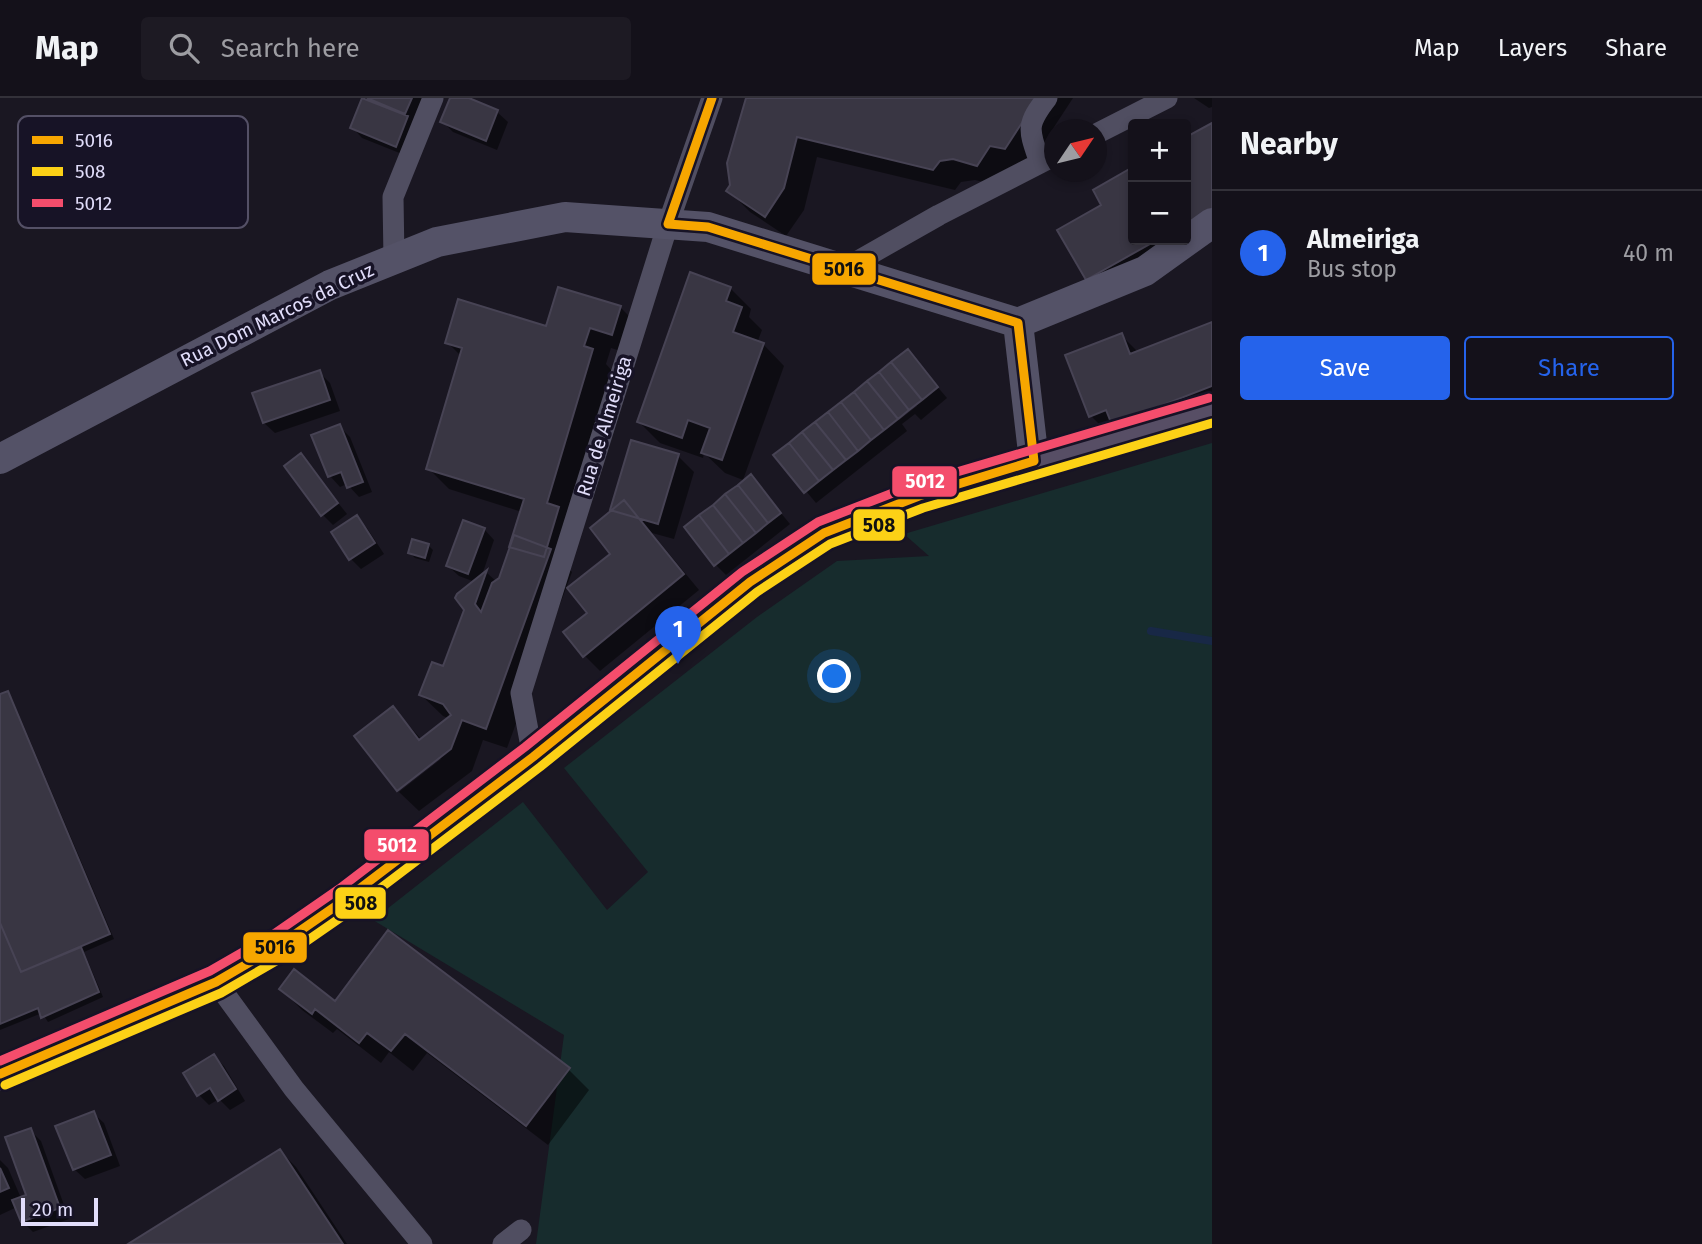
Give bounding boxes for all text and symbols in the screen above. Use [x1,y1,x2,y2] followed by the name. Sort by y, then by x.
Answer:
[141,17,631,80] search box
[35,28,99,68] text: Map
[165,29,203,67] icon: search
[221,33,360,64] text: Search here
[1414,34,1460,62] text: Map
[1498,34,1567,62] text: Layers
[1605,34,1667,62] text: Share
[18,116,248,228] legend
[1044,119,1107,182] north arrow
[1128,119,1191,245] map controls
[1128,119,1191,182] button: +
[1240,126,1338,162] text: Nearby
[75,129,113,152] text: 5016
[75,160,106,183] text: 508
[1128,182,1191,245] button: −
[75,192,112,215] text: 5012
[1307,224,1419,255] text: Almeiriga
[1258,239,1268,267] text: 1
[1623,239,1674,267] text: 40 m
[811,252,877,286] line badge: 5016
[1307,255,1397,283] text: Bus stop
[177,258,377,372] street label: Rua Dom Marcos da Cruz
[824,258,864,281] text: 5016
[1240,336,1450,400] button: Save
[1464,336,1674,400] button: Share
[572,353,636,499] street label: Rua de Almeiriga
[891,465,958,498] line badge: 5012
[905,470,945,493] text: 5012
[852,508,906,542] line badge: 508
[863,514,895,537] text: 508
[655,606,701,664] pin: 1
[817,659,851,693] your location
[363,828,430,862] line badge: 5012
[377,834,417,857] text: 5012
[334,886,387,920] line badge: 508
[345,892,377,915] text: 508
[242,931,308,964] line badge: 5016
[255,936,295,959] text: 5016
[21,1195,98,1227] scale bar
[32,1198,73,1221] text: 20 m

